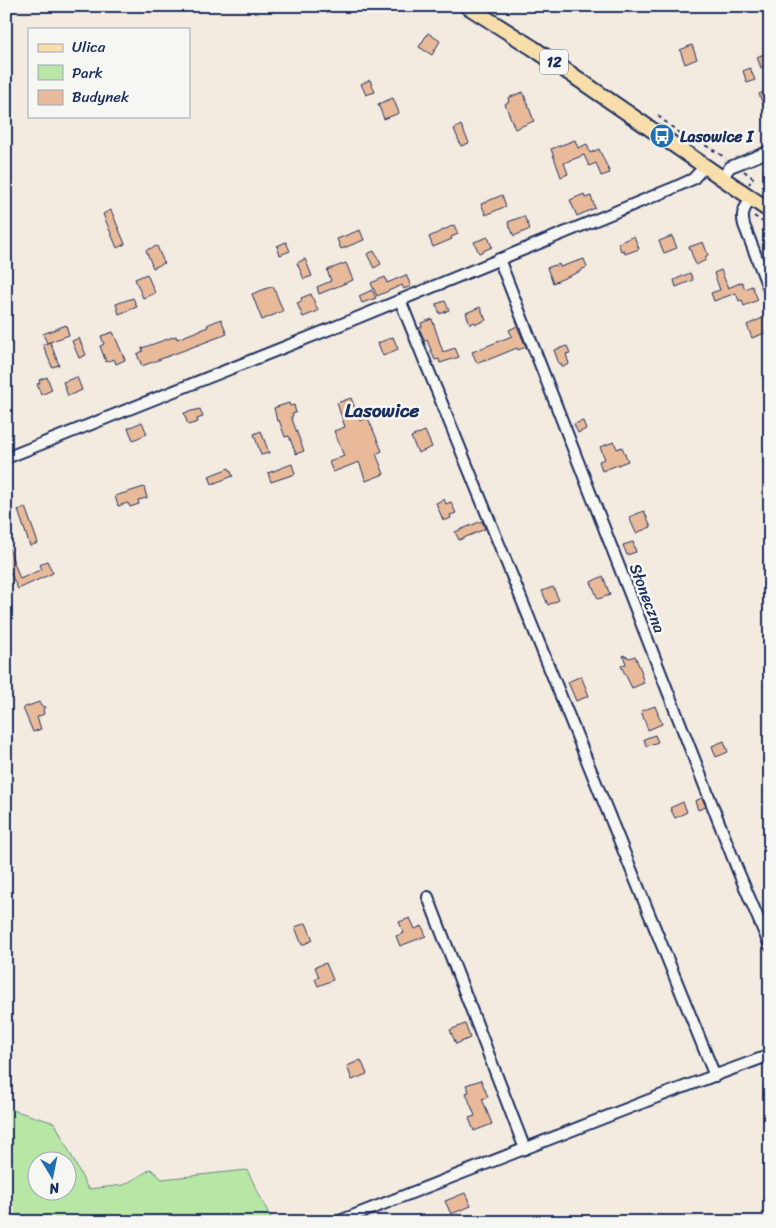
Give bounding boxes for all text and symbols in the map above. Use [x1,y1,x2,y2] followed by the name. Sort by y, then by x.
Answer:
[28,28,190,118] legend
[72,34,106,60] text: Ulica
[540,50,568,74] road number: 12
[72,60,103,86] text: Park
[72,84,130,110] text: Budynek
[680,122,755,151] place label: Lasowice I
[649,123,675,149] bus stop icon: Lasowice I
[345,394,419,427] district label: Lasowice
[621,559,674,637] street label: Słoneczna
[28,1150,78,1200] north arrow
[47,1175,62,1202] text: N

